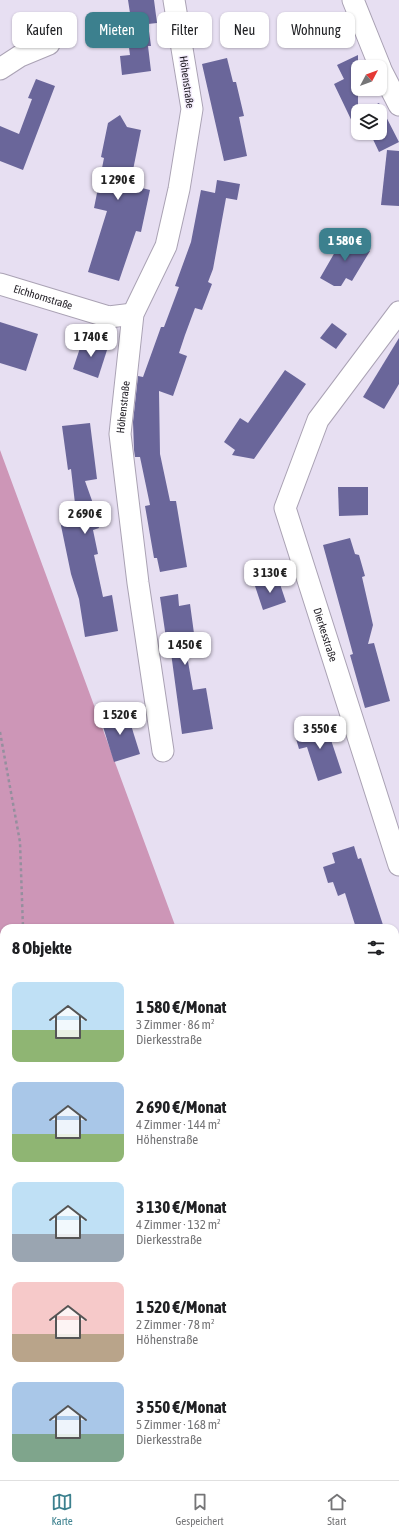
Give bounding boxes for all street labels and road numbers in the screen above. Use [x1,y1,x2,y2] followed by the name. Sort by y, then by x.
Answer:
[177,55,197,109] street label: Höhenstraße
[12,282,74,312] street label: Eichhornstraße
[114,380,132,434] street label: Höhenstraße
[311,606,340,663] street label: Dierkesstraße

